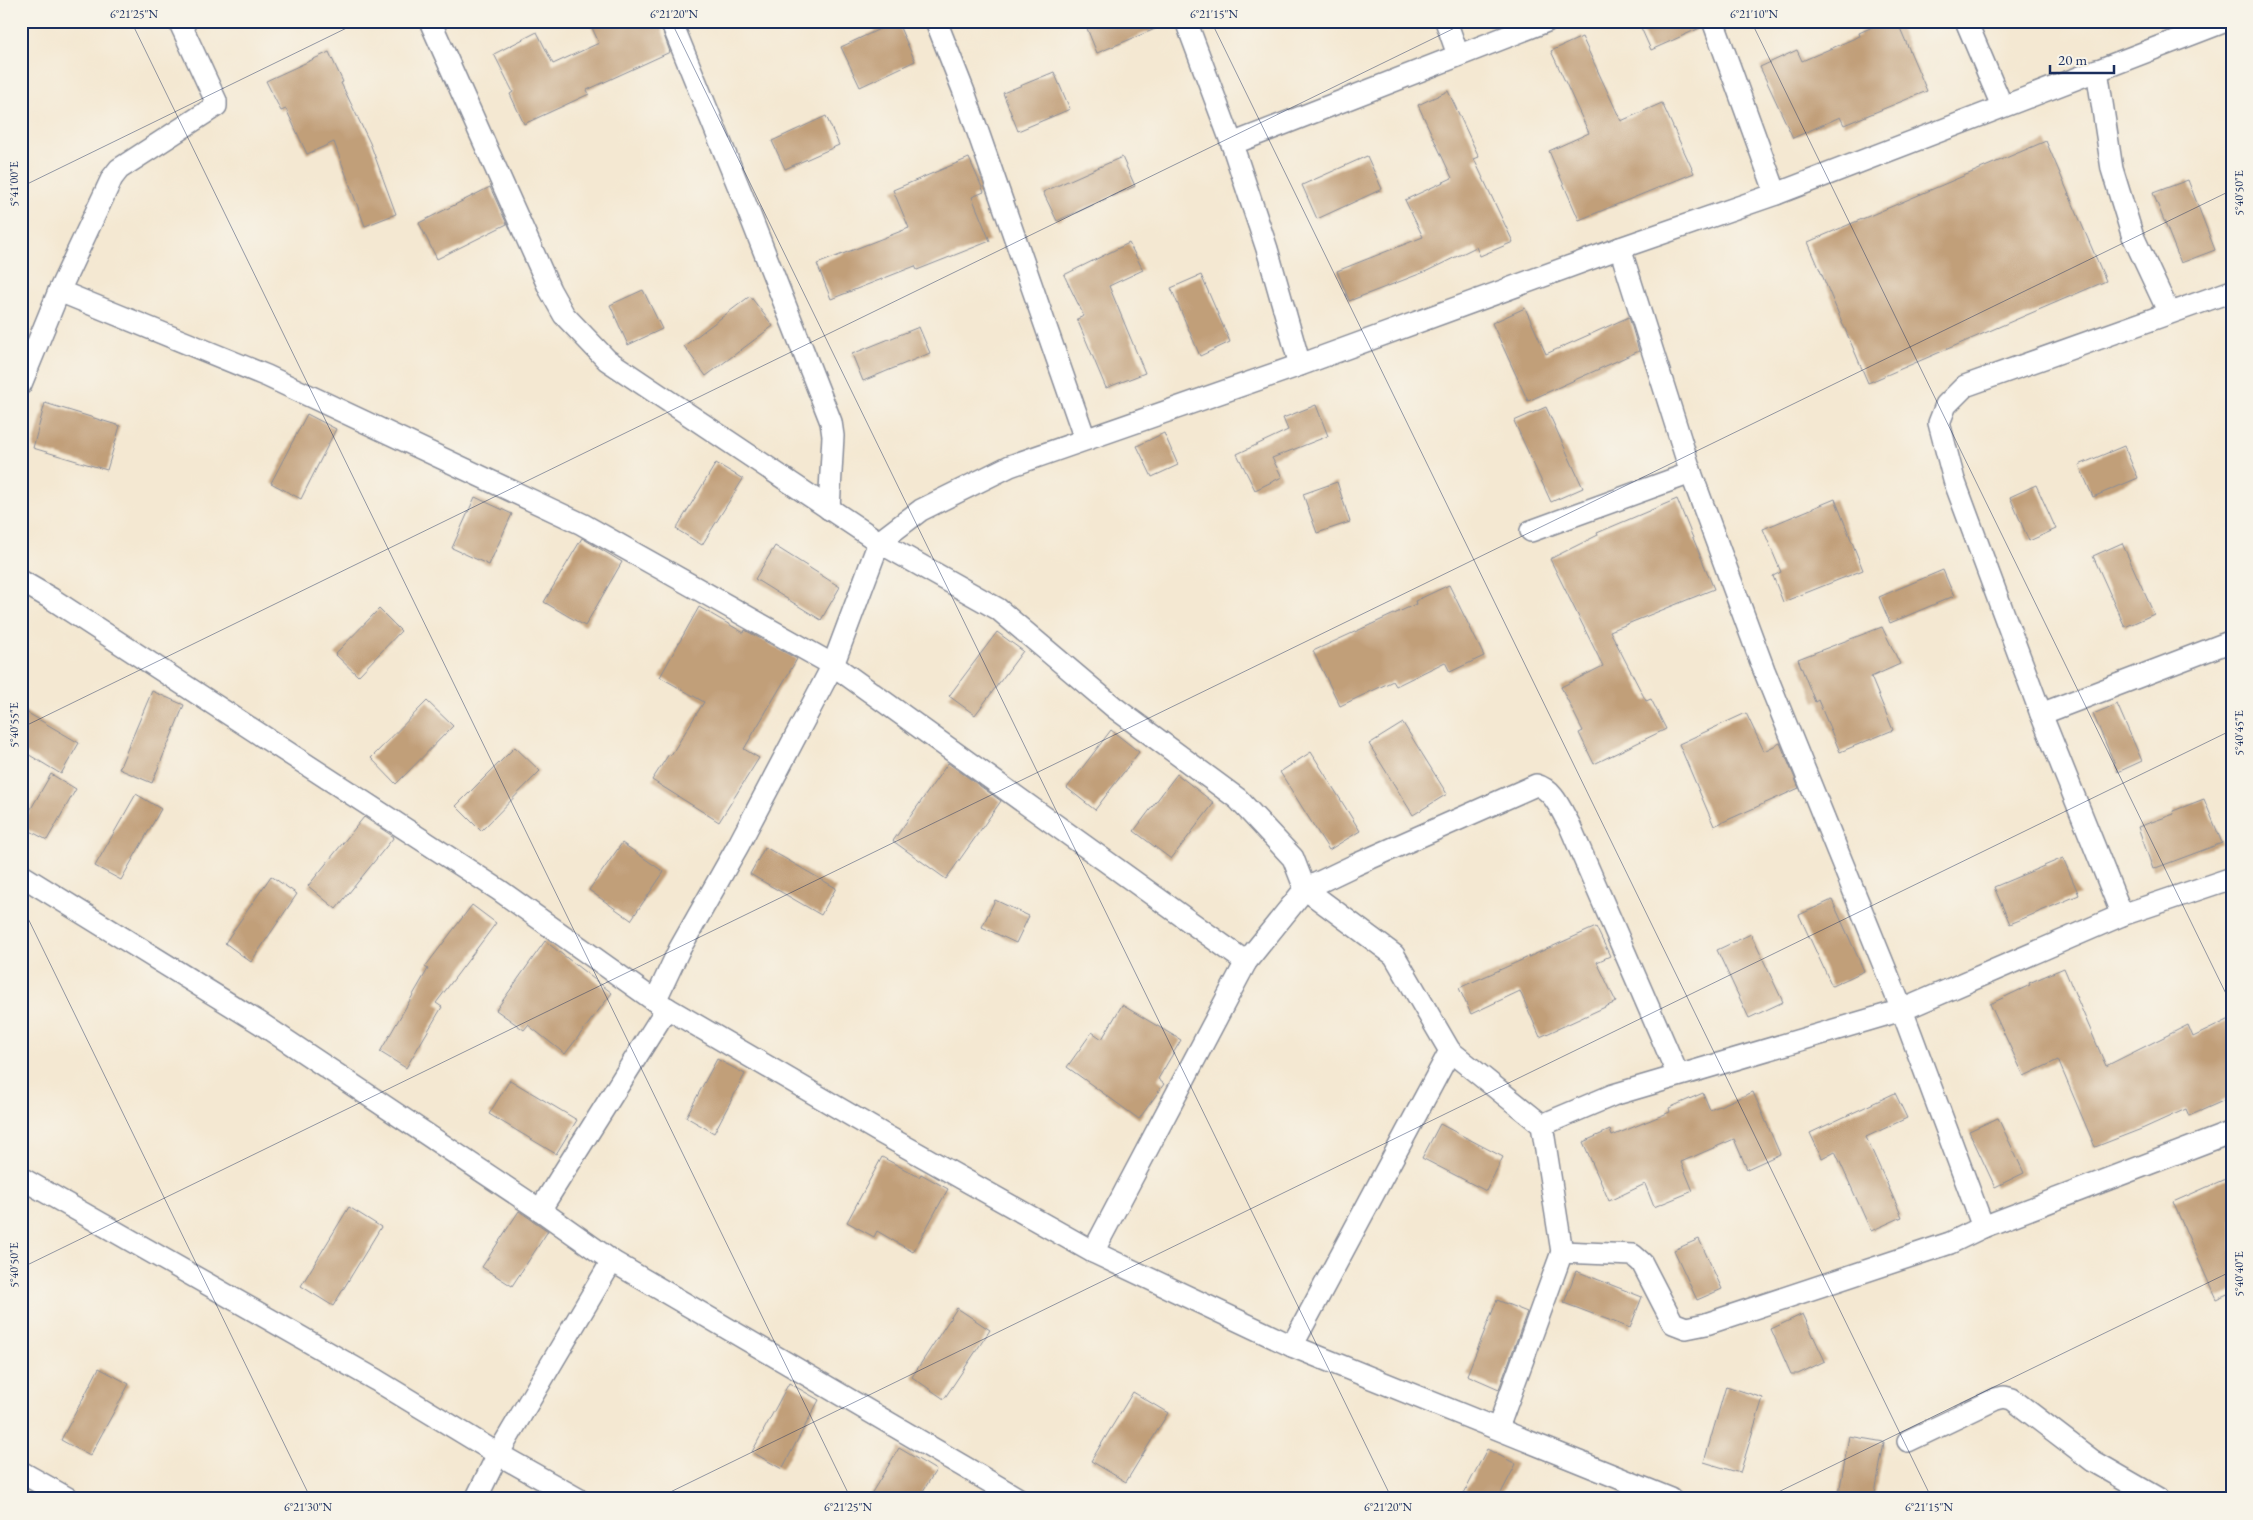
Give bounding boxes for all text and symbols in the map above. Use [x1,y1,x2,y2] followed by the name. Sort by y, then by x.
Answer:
[110,6,159,22] text: 6°21'25"N
[650,6,699,22] text: 6°21'20"N
[1190,6,1239,22] text: 6°21'15"N
[1730,6,1779,22] text: 6°21'10"N
[2050,42,2114,74] scale bar
[2058,50,2087,69] text: 20 m
[6,161,22,207] text: 5°41'00"E
[2231,170,2247,216] text: 5°40'50"E
[6,702,22,748] text: 5°40'55"E
[2231,710,2247,756] text: 5°40'45"E
[6,1242,22,1288] text: 5°40'50"E
[2231,1251,2247,1297] text: 5°40'40"E
[284,1499,333,1515] text: 6°21'30"N
[824,1499,873,1515] text: 6°21'25"N
[1364,1499,1413,1515] text: 6°21'20"N
[1905,1499,1954,1515] text: 6°21'15"N

